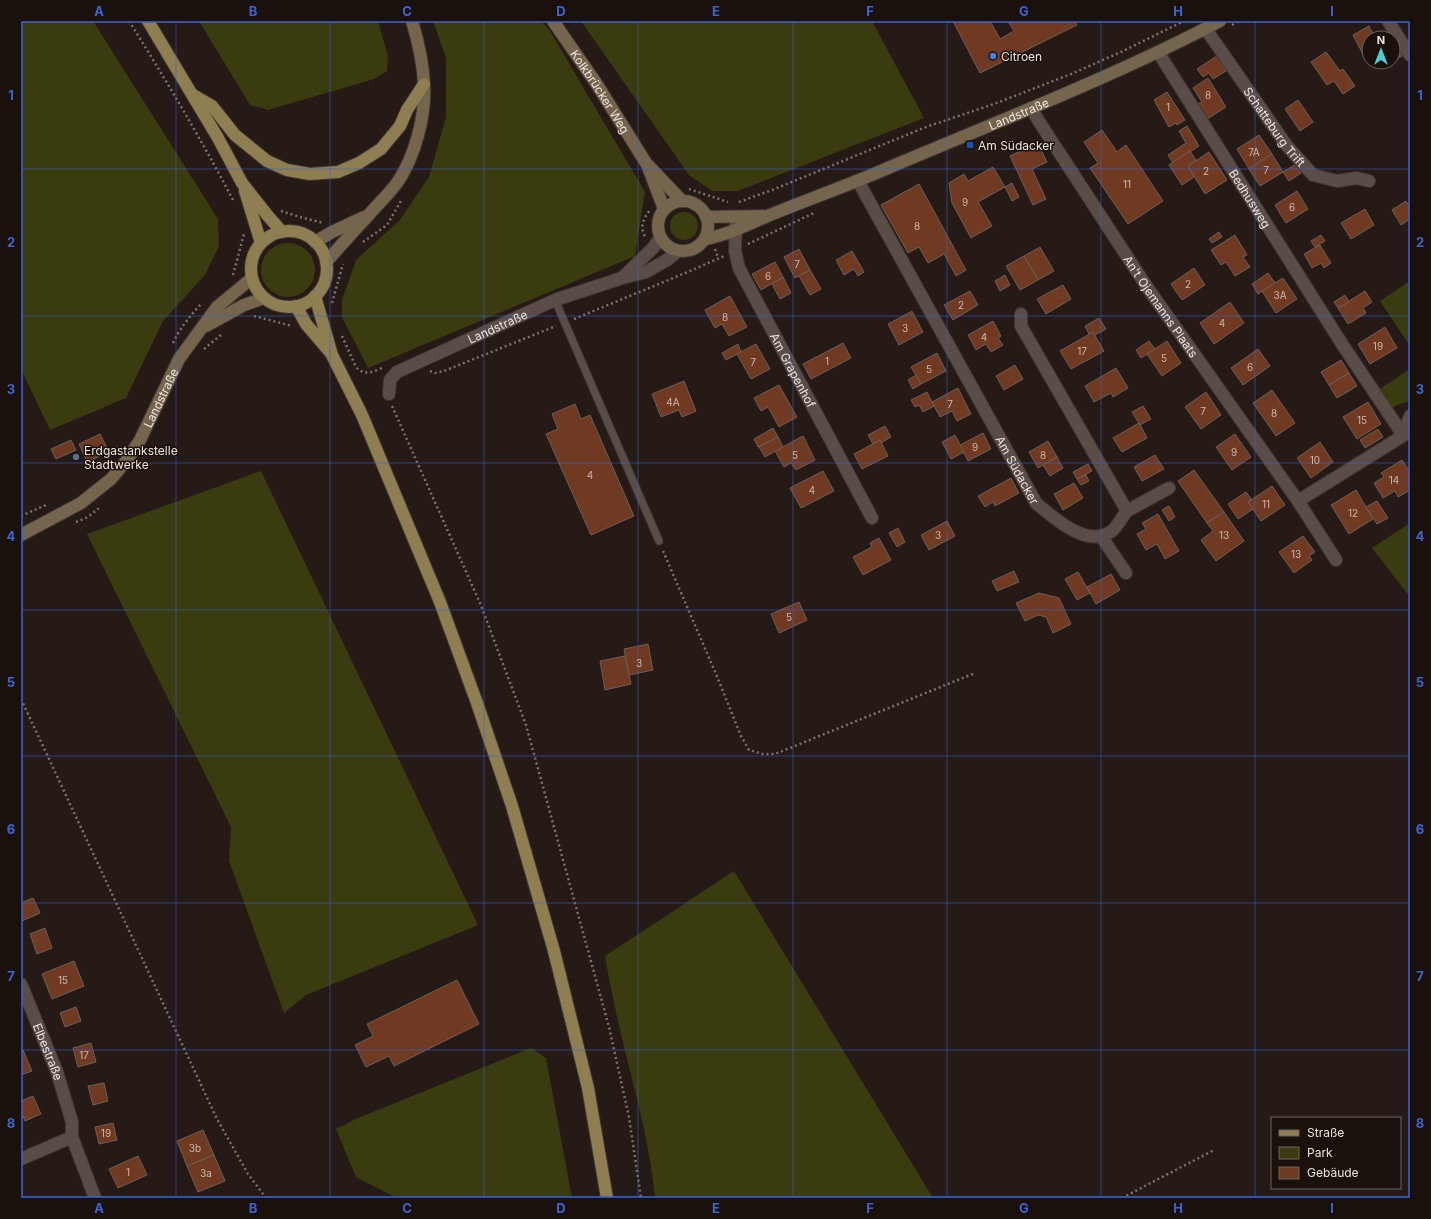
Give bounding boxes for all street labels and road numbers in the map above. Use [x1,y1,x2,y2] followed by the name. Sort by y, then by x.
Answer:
[568,47,633,136] street label: Kolkbrücker Weg
[1241,84,1309,169] street label: Schatteburg Trift
[986,94,1051,133] street label: Landstraße
[1226,166,1274,231] street label: Bedhusweg
[1121,252,1202,360] street label: An't Ojemanns Plaats
[465,306,530,346] street label: Landstraße
[767,330,820,410] street label: Am Grapenhof
[140,366,181,430] street label: Landstraße
[993,433,1043,507] street label: Am Südacker
[30,1021,67,1082] street label: Elbestraße

